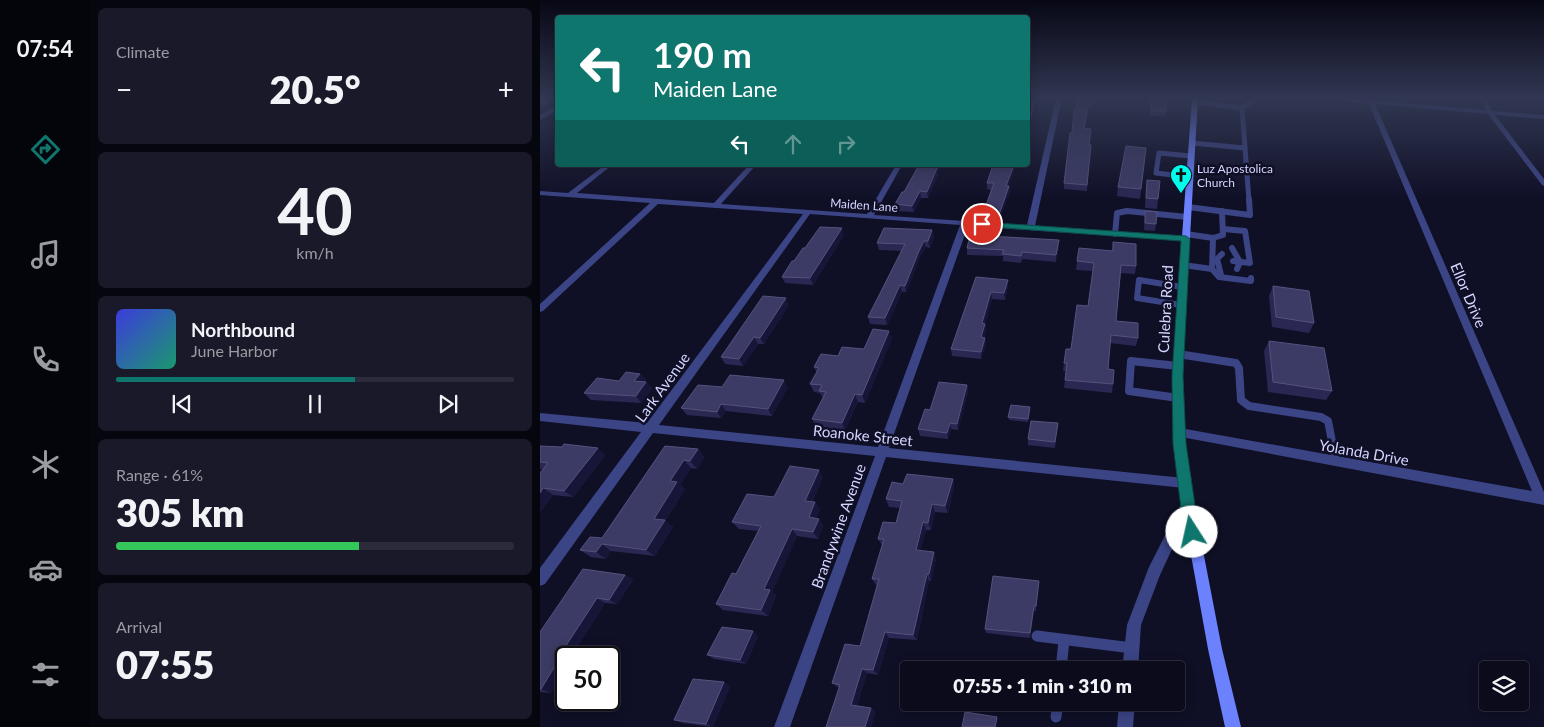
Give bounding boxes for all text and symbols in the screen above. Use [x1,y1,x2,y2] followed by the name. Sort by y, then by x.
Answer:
[653,33,752,75] text: 190 m
[17,35,73,62] text: 07:54
[570,35,635,100] icon: left
[116,42,169,61] text: Climate
[269,66,361,112] text: 20.5°
[116,72,132,106] text: −
[498,72,514,106] text: +
[653,75,777,102] text: Maiden Lane
[726,130,754,158] icon: left
[779,130,807,158] icon: ahead
[832,130,860,158] icon: right
[28,132,63,167] icon: directions
[1197,161,1273,190] place label: Luz Apostolica Church
[1169,163,1193,194] church icon: Luz Apostolica Church
[277,171,353,249] text: 40
[830,195,898,215] street label: Maiden Lane
[961,203,1003,245] pin
[968,210,996,238] icon: arrive
[28,237,63,272] icon: music
[296,243,334,262] text: km/h
[1447,260,1491,330] street label: Ellor Drive
[1154,265,1176,353] street label: Culebra Road
[191,318,295,341] text: Northbound
[191,341,278,360] text: June Harbor
[28,342,63,377] icon: phone
[631,349,693,425] street label: Lark Avenue
[168,390,196,418] icon: previous
[301,390,329,418] icon: pause
[434,390,462,418] icon: next
[812,421,914,449] street label: Roanoke Street
[1318,435,1410,469] street label: Yolanda Drive
[28,447,63,482] icon: climate
[807,461,869,591] street label: Brandywine Avenue
[116,465,203,484] text: Range · 61%
[116,489,244,535] text: 305 km
[1165,505,1217,557] position arrow
[28,552,63,587] icon: car
[116,617,162,636] text: Arrival
[116,641,214,687] text: 07:55
[555,646,620,711] speed limit sign: 50
[28,657,63,692] icon: filters
[1479,661,1529,711] map controls
[1479,661,1529,711] button: layers
[953,674,1132,697] text: 07:55 · 1 min · 310 m

